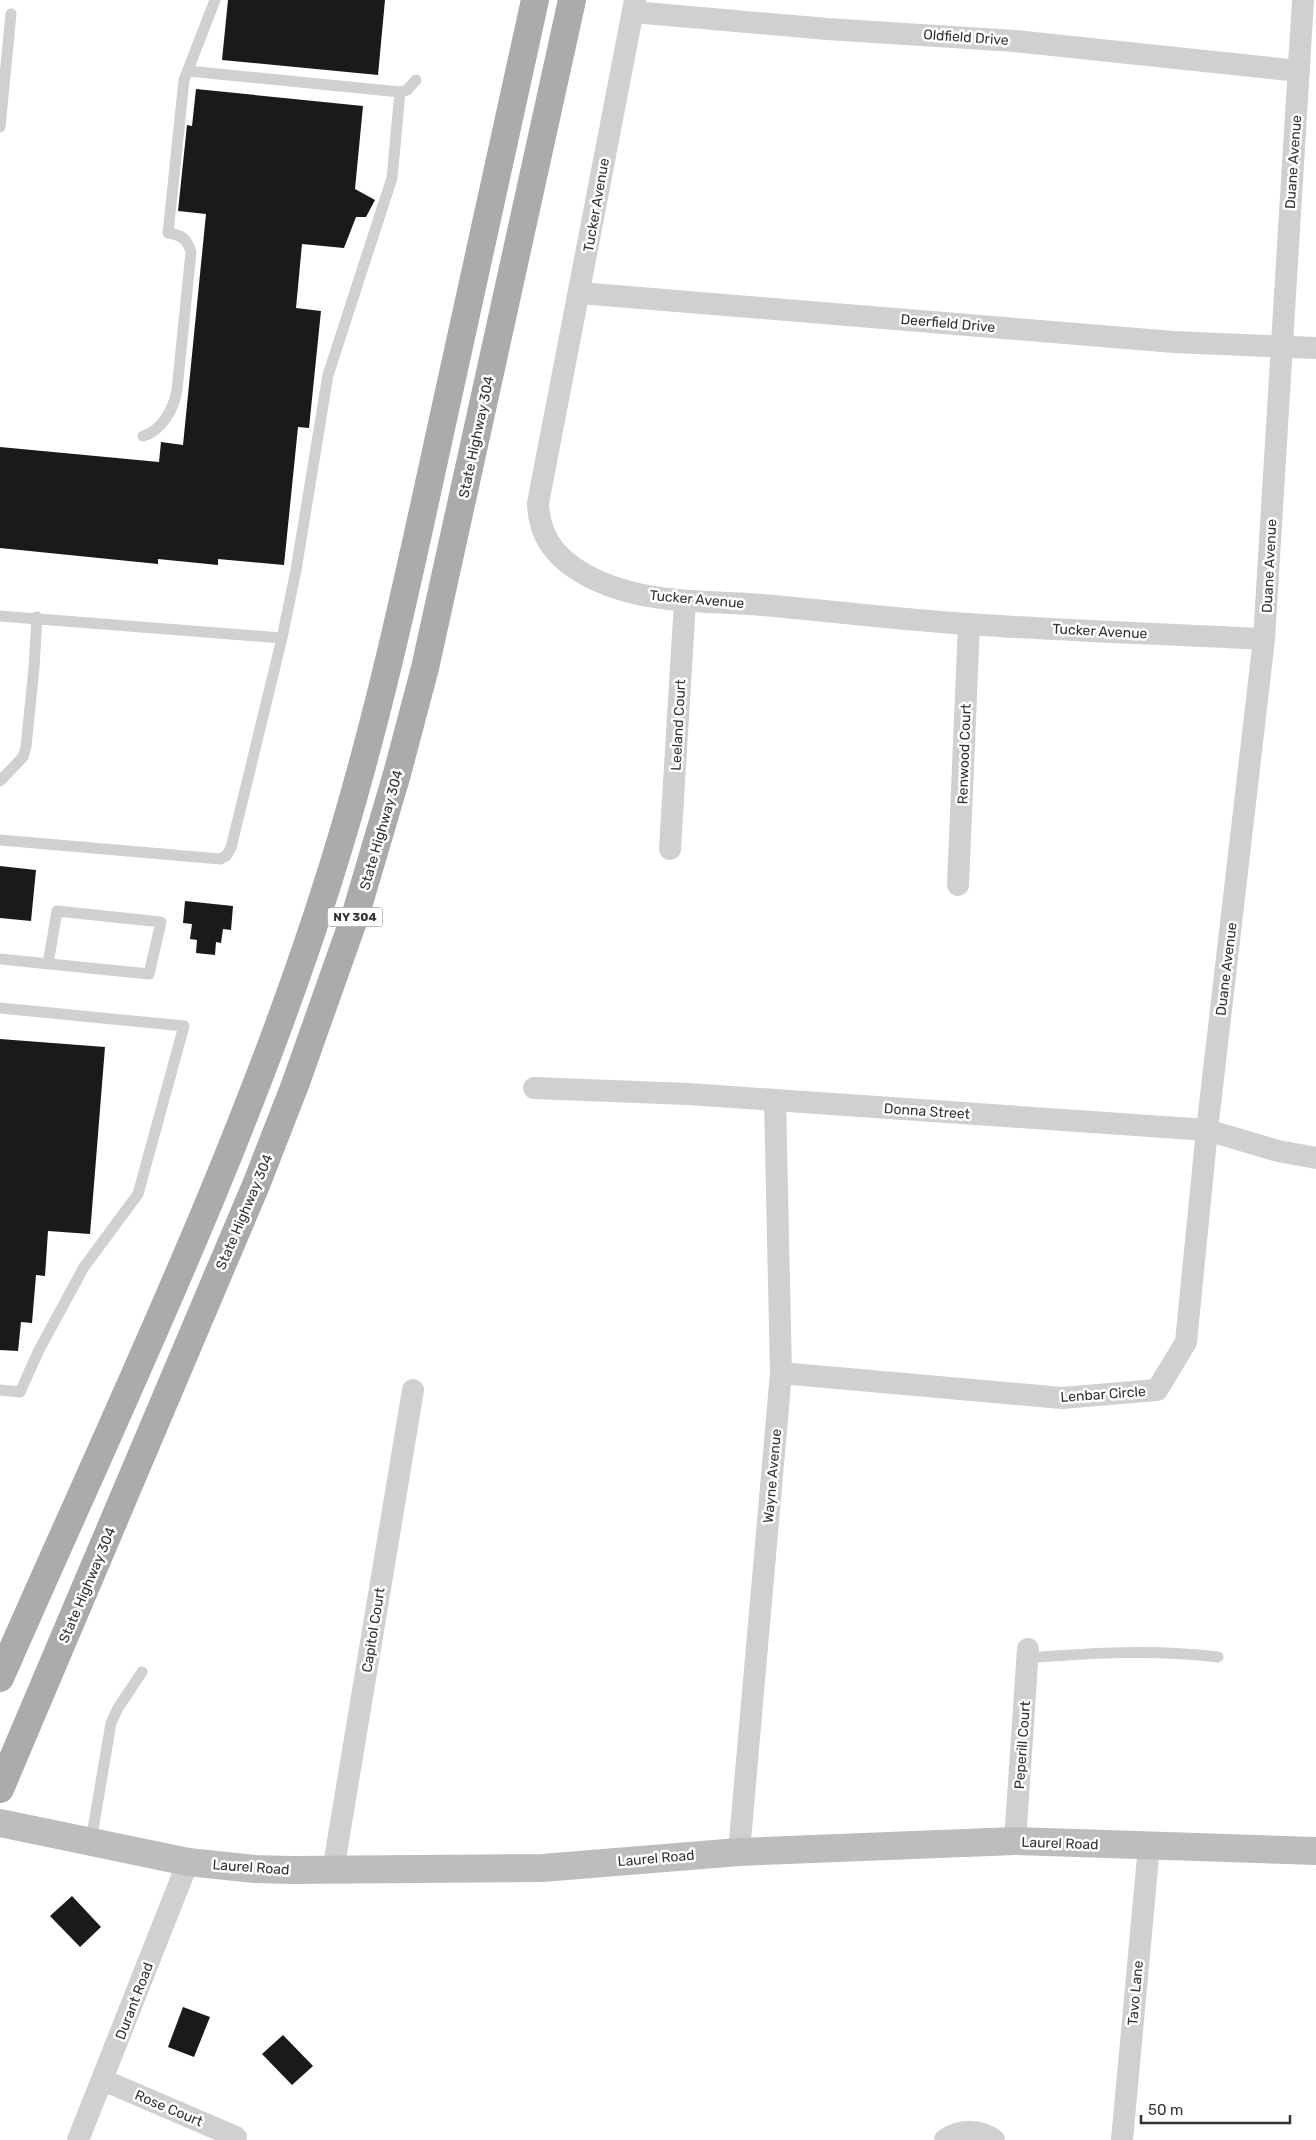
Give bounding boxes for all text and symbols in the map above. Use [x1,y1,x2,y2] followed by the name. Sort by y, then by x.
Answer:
[923,26,1009,49] street label: Oldfield Drive
[1282,114,1305,210] street label: Duane Avenue
[580,157,613,253] street label: Tucker Avenue
[900,311,996,336] street label: Deerfield Drive
[455,374,498,500] street label: State Highway 304
[1259,518,1280,614] street label: Duane Avenue
[649,587,745,612] street label: Tucker Avenue
[1052,621,1148,642] street label: Tucker Avenue
[668,678,689,771] street label: Leeland Court
[954,703,975,805] street label: Renwood Court
[356,768,407,892] street label: State Highway 304
[328,908,382,926] road number: NY 304
[1212,921,1241,1017] street label: Duane Avenue
[883,1100,971,1123] street label: Donna Street
[212,1151,277,1273] street label: State Highway 304
[1060,1383,1146,1406] street label: Lenbar Circle
[760,1428,785,1524] street label: Wayne Avenue
[55,1524,120,1646] street label: State Highway 304
[358,1586,389,1674] street label: Capitol Court
[1011,1700,1034,1790] street label: Peperill Court
[1021,1834,1099,1853] street label: Laurel Road
[617,1847,695,1870] street label: Laurel Road
[212,1856,290,1879] street label: Laurel Road
[112,1960,157,2042] street label: Durant Road
[1124,1960,1147,2026] street label: Tavo Lane
[132,2087,206,2131] street label: Rose Court
[1141,2092,1290,2124] scale bar
[1148,2101,1183,2119] text: 50 m

